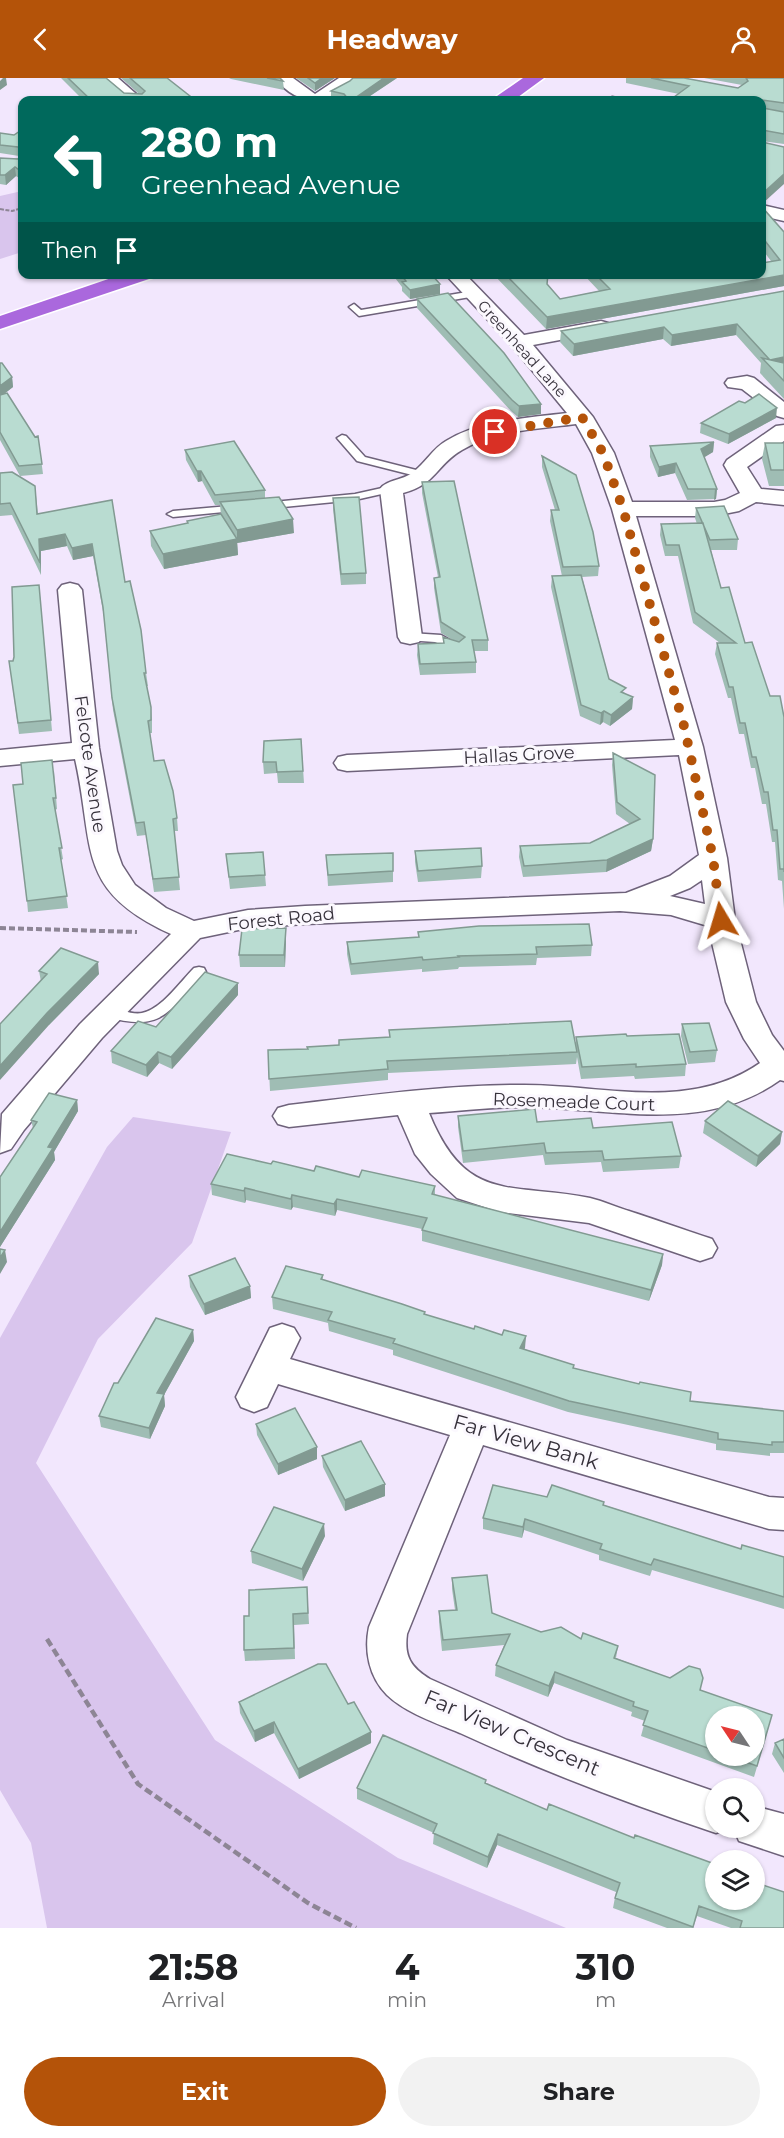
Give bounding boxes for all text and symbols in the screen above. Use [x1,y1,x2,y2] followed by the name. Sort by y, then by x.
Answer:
[24,23,57,56] icon: back
[326,23,458,56] text: Headway
[727,23,760,56] icon: person
[141,116,278,168] text: 280 m
[42,120,120,198] icon: left
[141,168,401,201] text: Greenhead Avenue
[110,234,143,267] icon: arrive
[42,237,98,264] text: Then
[474,296,571,401] street label: Greenhead Lane
[469,406,520,457] pin
[478,415,511,448] icon: arrive
[69,694,111,834] street label: Felcote Avenue
[463,741,575,769] street label: Hallas Grove
[689,888,753,952] position arrow
[226,902,336,936] street label: Forest Road
[492,1088,656,1116] street label: Rosemeade Court
[450,1409,602,1474] street label: Far View Bank
[421,1684,604,1781] street label: Far View Crescent
[705,1706,765,1766] north arrow
[705,1706,765,1910] map controls
[705,1778,765,1838] button: search
[705,1850,765,1910] button: layers
[149,1945,238,1989] text: 21:58
[395,1945,419,1989] text: 4
[576,1945,635,1989] text: 310
[162,1988,225,2012] text: Arrival
[387,1988,427,2012] text: min
[595,1988,616,2012] text: m
[24,2057,386,2126] button: Exit
[398,2057,760,2126] button: Share

